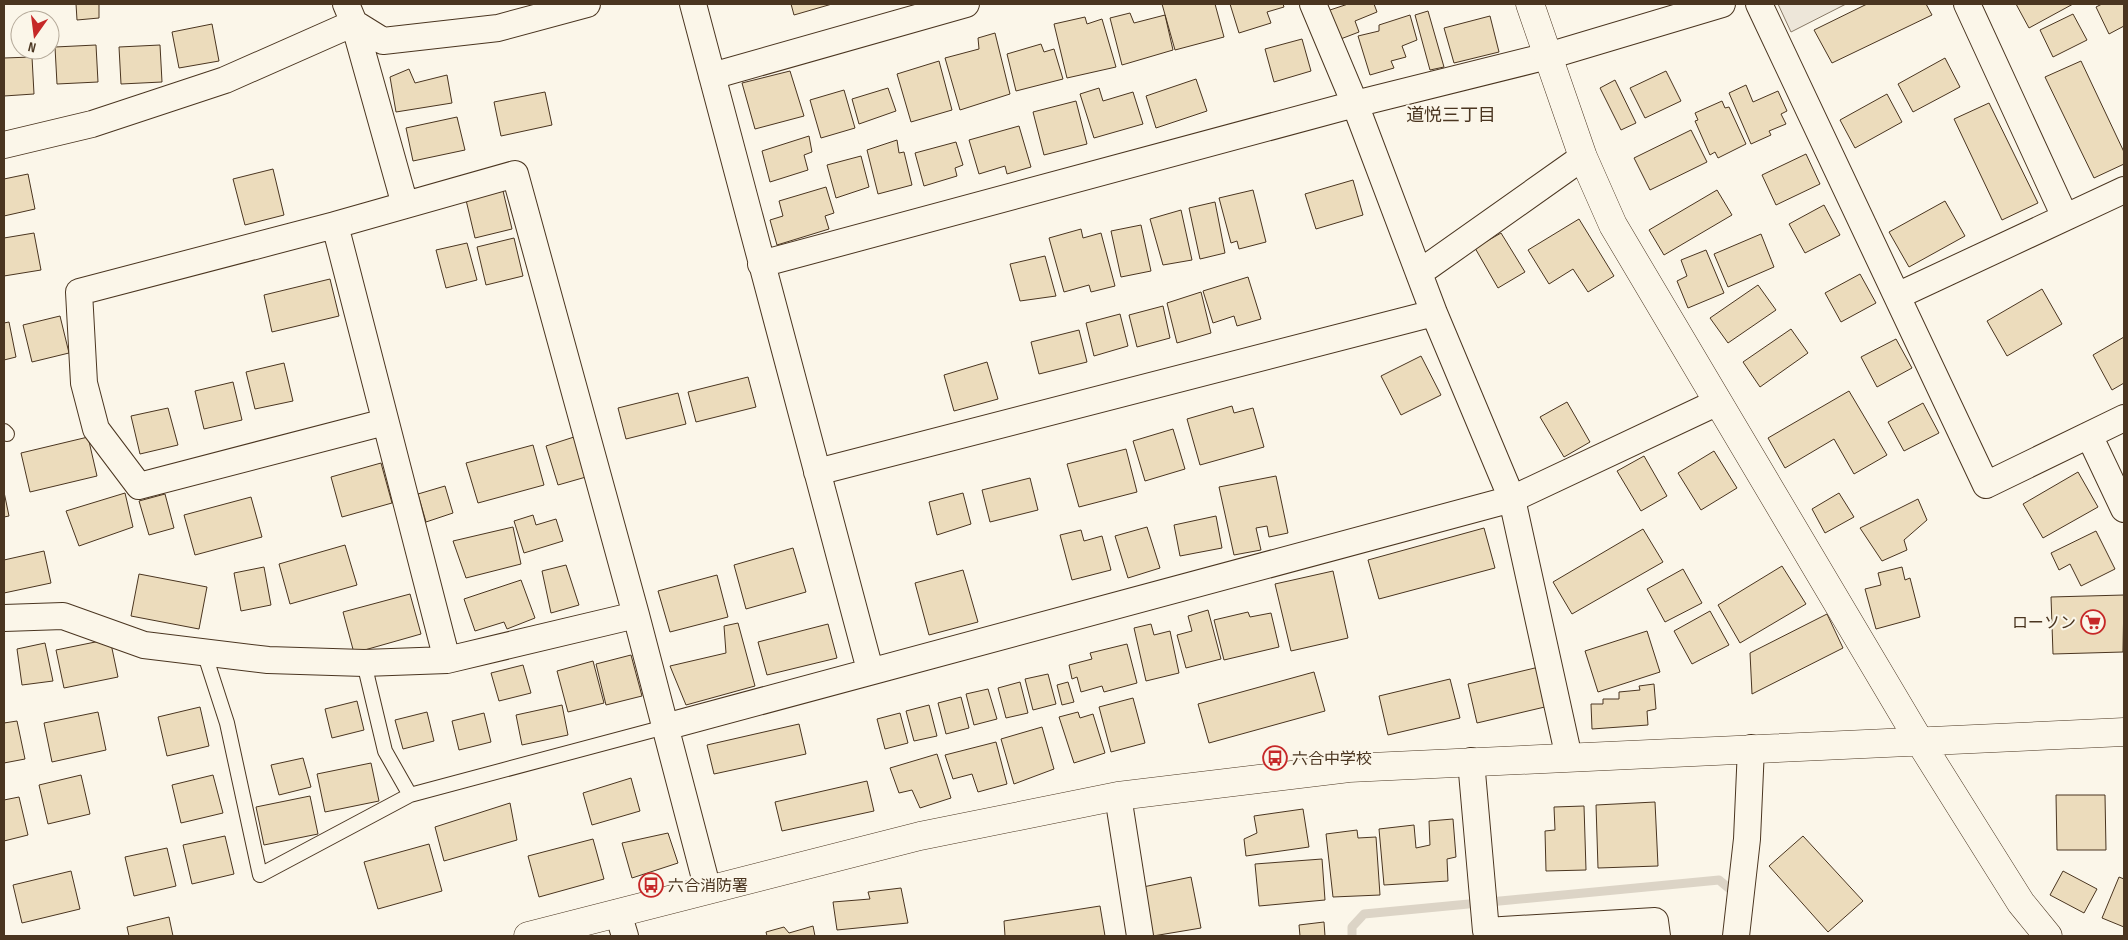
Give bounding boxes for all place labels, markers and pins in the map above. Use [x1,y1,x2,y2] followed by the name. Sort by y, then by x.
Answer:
[2080,609,2106,635] supermarket icon: ローソン
[2012,614,2076,633] place label: ローソン
[1262,745,1288,771] bus stop icon: 六合中学校
[1292,750,1372,769] place label: 六合中学校
[638,872,664,898] bus stop icon: 六合消防署
[668,877,748,896] place label: 六合消防署

